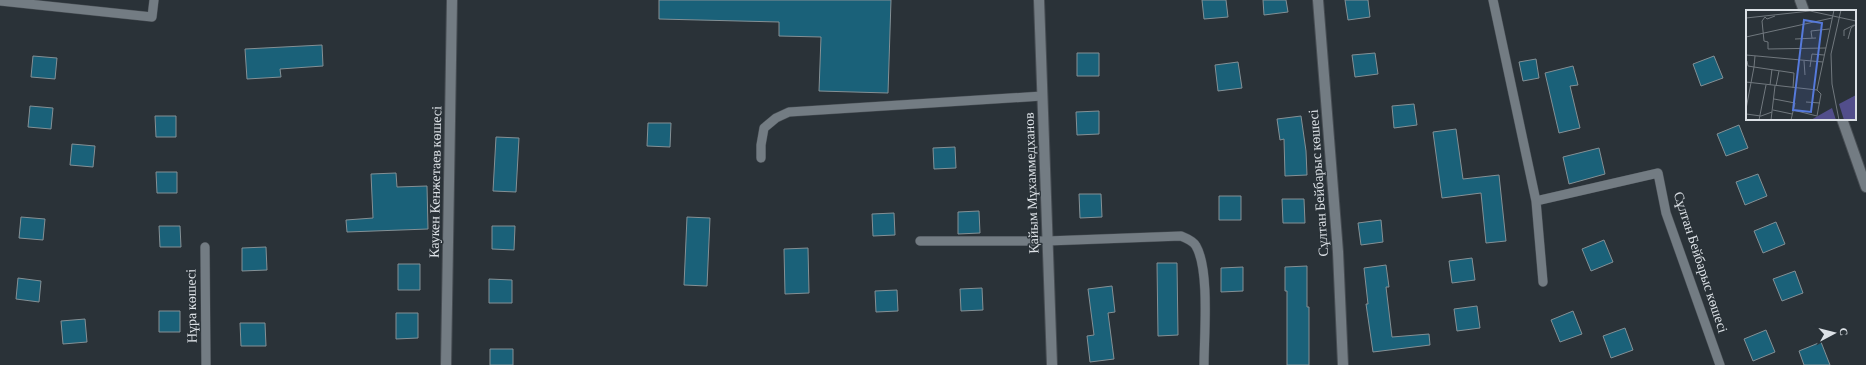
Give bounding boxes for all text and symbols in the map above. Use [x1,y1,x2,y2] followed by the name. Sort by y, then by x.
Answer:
[1746,10,1856,120] inset map
[426,106,444,258] street label: Каукен Кенжетаев көшесі
[1305,109,1331,257] street label: Сұлтан Бейбарыс көшесі
[1021,112,1041,254] street label: Қайым Мұхаммедханов
[1671,189,1731,335] street label: Сұлтан Бейбарыс көшесі
[182,269,200,343] street label: Нұра көшесі
[1814,313,1854,353] north arrow
[1837,327,1850,337] text: С

